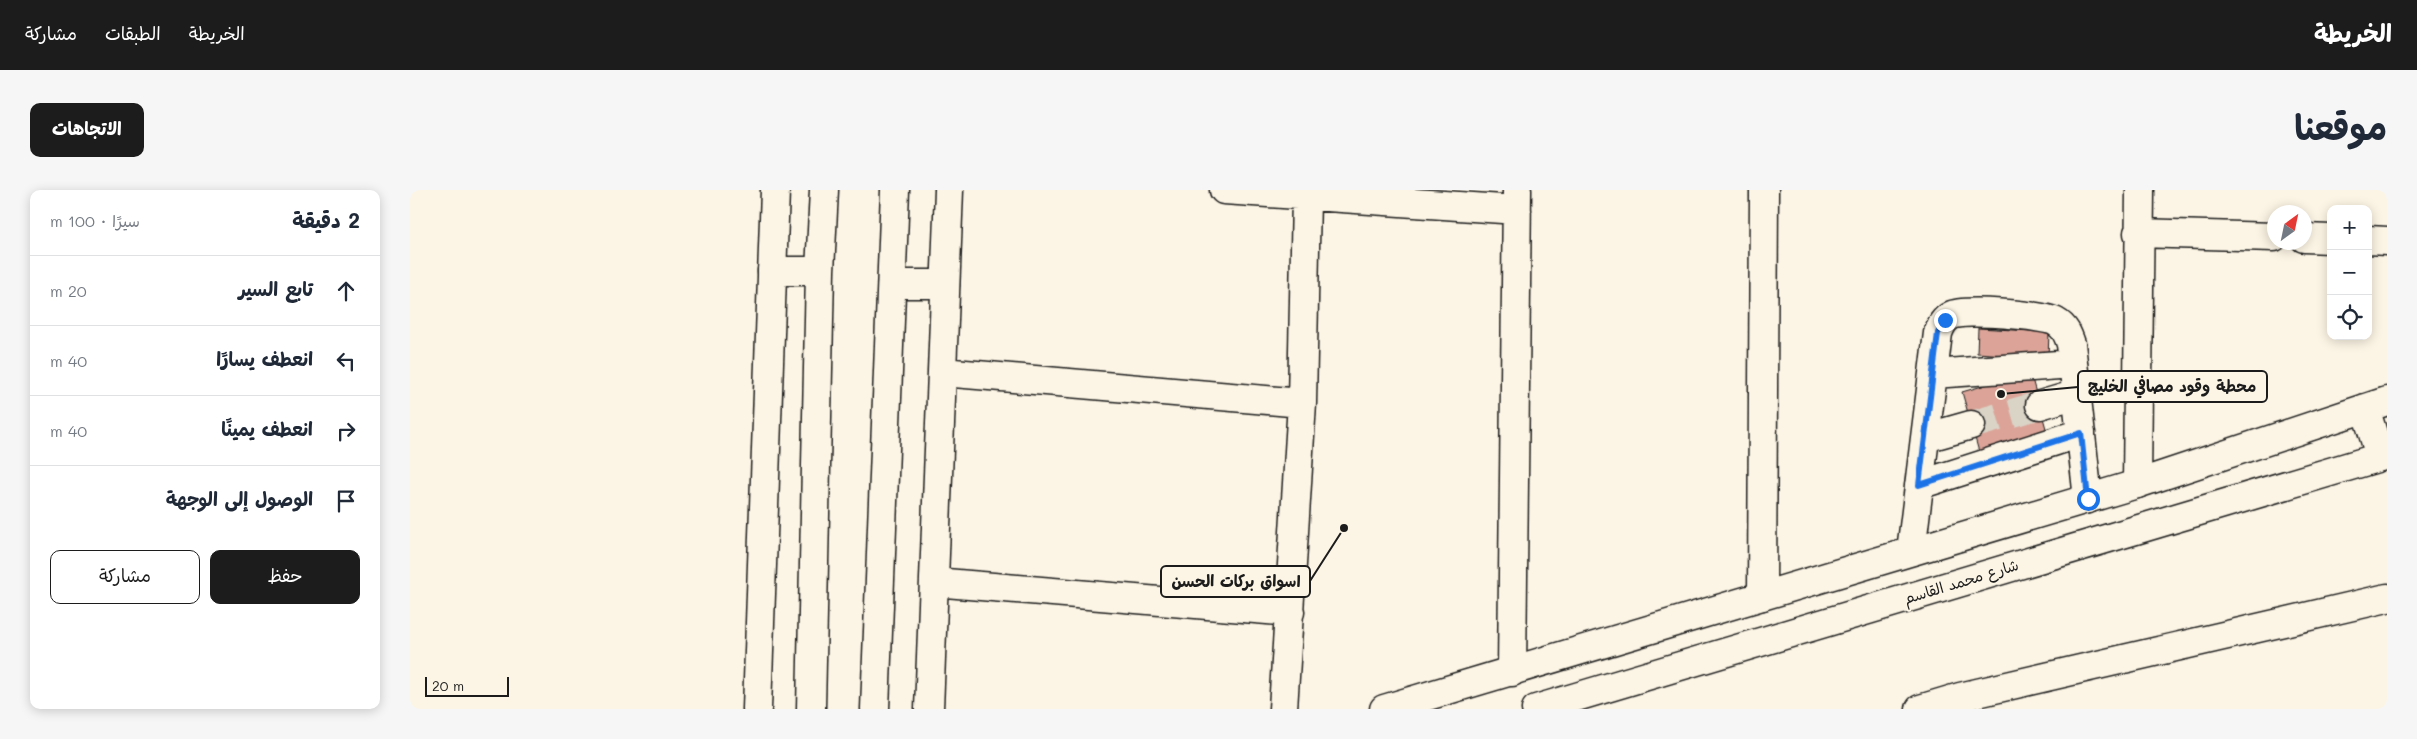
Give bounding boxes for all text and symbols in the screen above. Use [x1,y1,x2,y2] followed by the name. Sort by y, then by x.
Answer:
[2314,17,2392,48] text: الخريطة
[25,21,77,45] text: مشاركة
[105,21,161,45] text: الطبقات
[189,21,245,45] text: الخريطة
[30,103,144,157] button: الاتجاهات
[2294,103,2387,149] text: موقعنا
[2267,205,2312,250] north arrow
[2327,205,2372,340] map controls
[2327,205,2372,250] button: +
[292,206,360,233] text: 2 دقيقة
[50,210,140,231] text: سيرًا · 100 m
[2327,250,2372,295] button: −
[238,276,313,301] text: تابع السير
[332,277,360,305] icon: ahead
[50,280,87,301] text: 20 m
[2327,295,2372,340] button: locate
[1934,309,1957,332] route end
[216,346,313,371] text: انعطف يسارًا
[332,347,360,375] icon: left
[50,350,87,371] text: 40 m
[2078,371,2267,402] callout: محطة وقود مصافي الخليج
[2088,375,2256,399] text: محطة وقود مصافي الخليج
[221,416,313,441] text: انعطف يمينًا
[332,417,360,445] icon: right
[50,420,87,441] text: 40 m
[166,486,313,511] text: الوصول إلى الوجهة
[332,487,360,515] icon: arrive
[2077,488,2100,511] route start
[50,550,200,604] button: مشاركة
[210,550,360,604] button: حفظ
[1901,554,2021,610] street label: شارع محمد القاسم
[1161,566,1310,597] callout: اسواق بركات الحسن
[1171,570,1301,592] text: اسواق بركات الحسن
[425,674,509,697] scale bar
[432,676,464,695] text: 20 m

